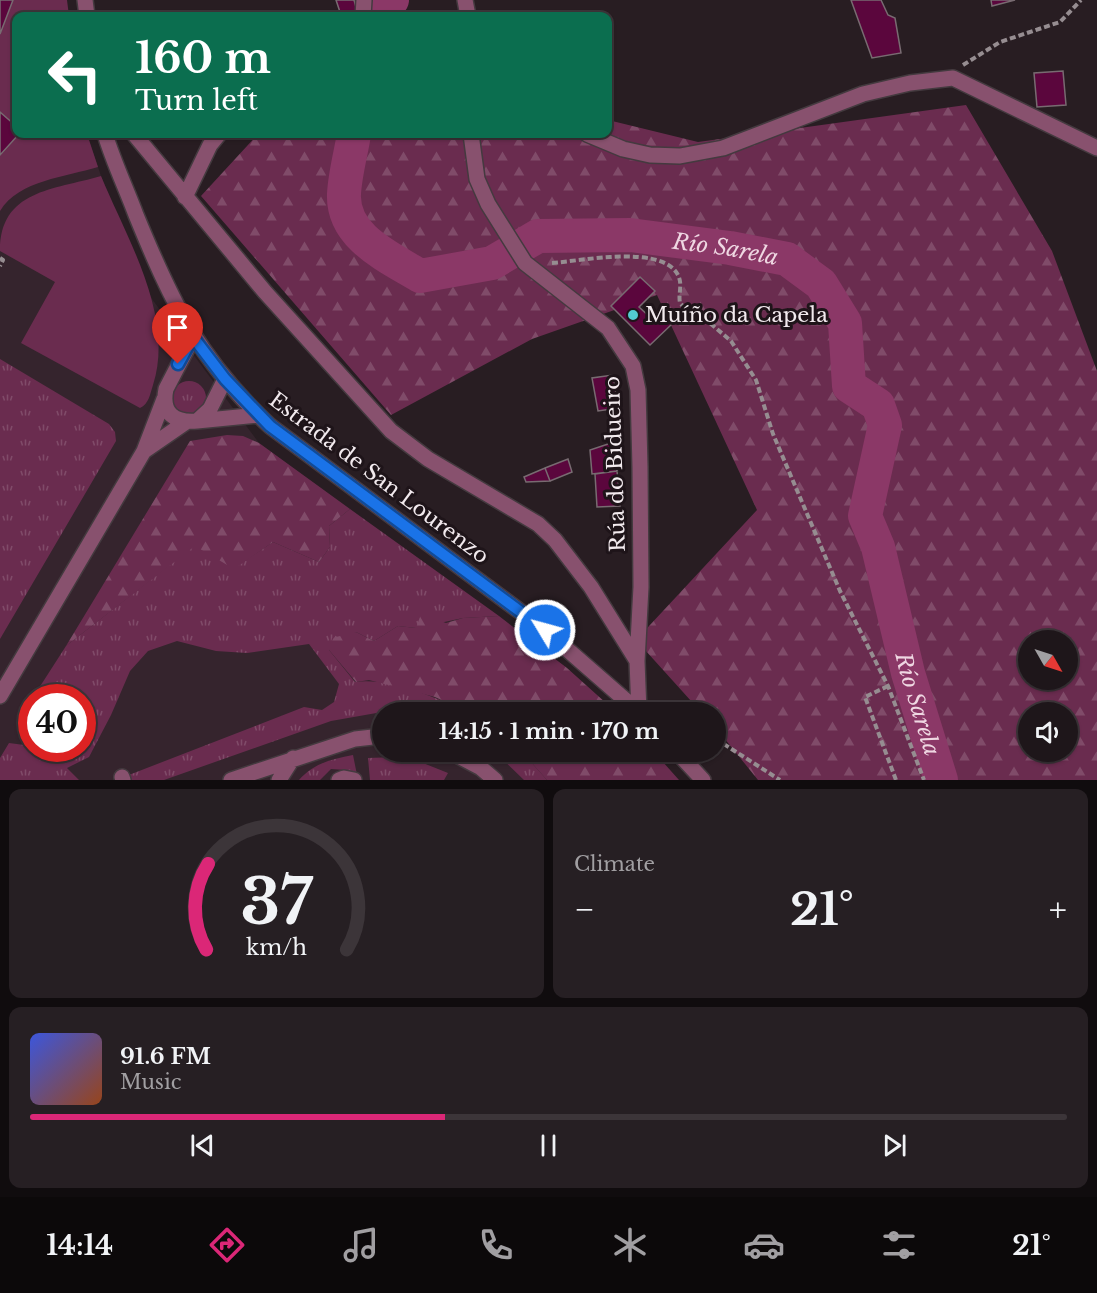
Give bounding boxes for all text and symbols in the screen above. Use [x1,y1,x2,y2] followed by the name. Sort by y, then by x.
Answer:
[135,32,271,84] text: 160 m
[36,36,114,114] icon: left
[135,84,258,117] text: Turn left
[670,228,781,271] water label: Río Sarela
[152,302,203,364] pin
[645,302,828,328] place label: Muíño da Capela
[626,308,640,322] marker: Muíño da Capela
[161,311,194,344] icon: arrive
[599,375,631,553] street label: Rúa do Bidueiro
[264,387,494,569] street label: Estrada de San Lourenzo
[513,598,577,662] position arrow
[1018,630,1078,690] north arrow
[1018,630,1078,762] map controls
[889,649,946,759] water label: Río Sarela
[18,684,96,762] speed limit sign: 40
[1018,702,1078,762] button: sound
[439,718,659,745] text: 14:15 · 1 min · 170 m
[574,852,655,876] text: Climate
[241,863,313,941] text: 37
[790,881,854,937] text: 21°
[574,889,595,930] text: −
[1049,889,1067,930] text: +
[246,935,307,962] text: km/h
[120,1043,211,1070] text: 91.6 FM
[120,1070,181,1094] text: Music
[186,1129,219,1162] icon: previous
[532,1129,565,1162] icon: pause
[878,1129,911,1162] icon: next
[206,1224,248,1266] icon: directions
[340,1224,382,1266] icon: music
[475,1224,517,1266] icon: phone
[609,1224,651,1266] icon: climate
[743,1224,785,1266] icon: car
[878,1224,920,1266] icon: filters
[46,1229,113,1262] text: 14:14
[1012,1229,1051,1262] text: 21°

